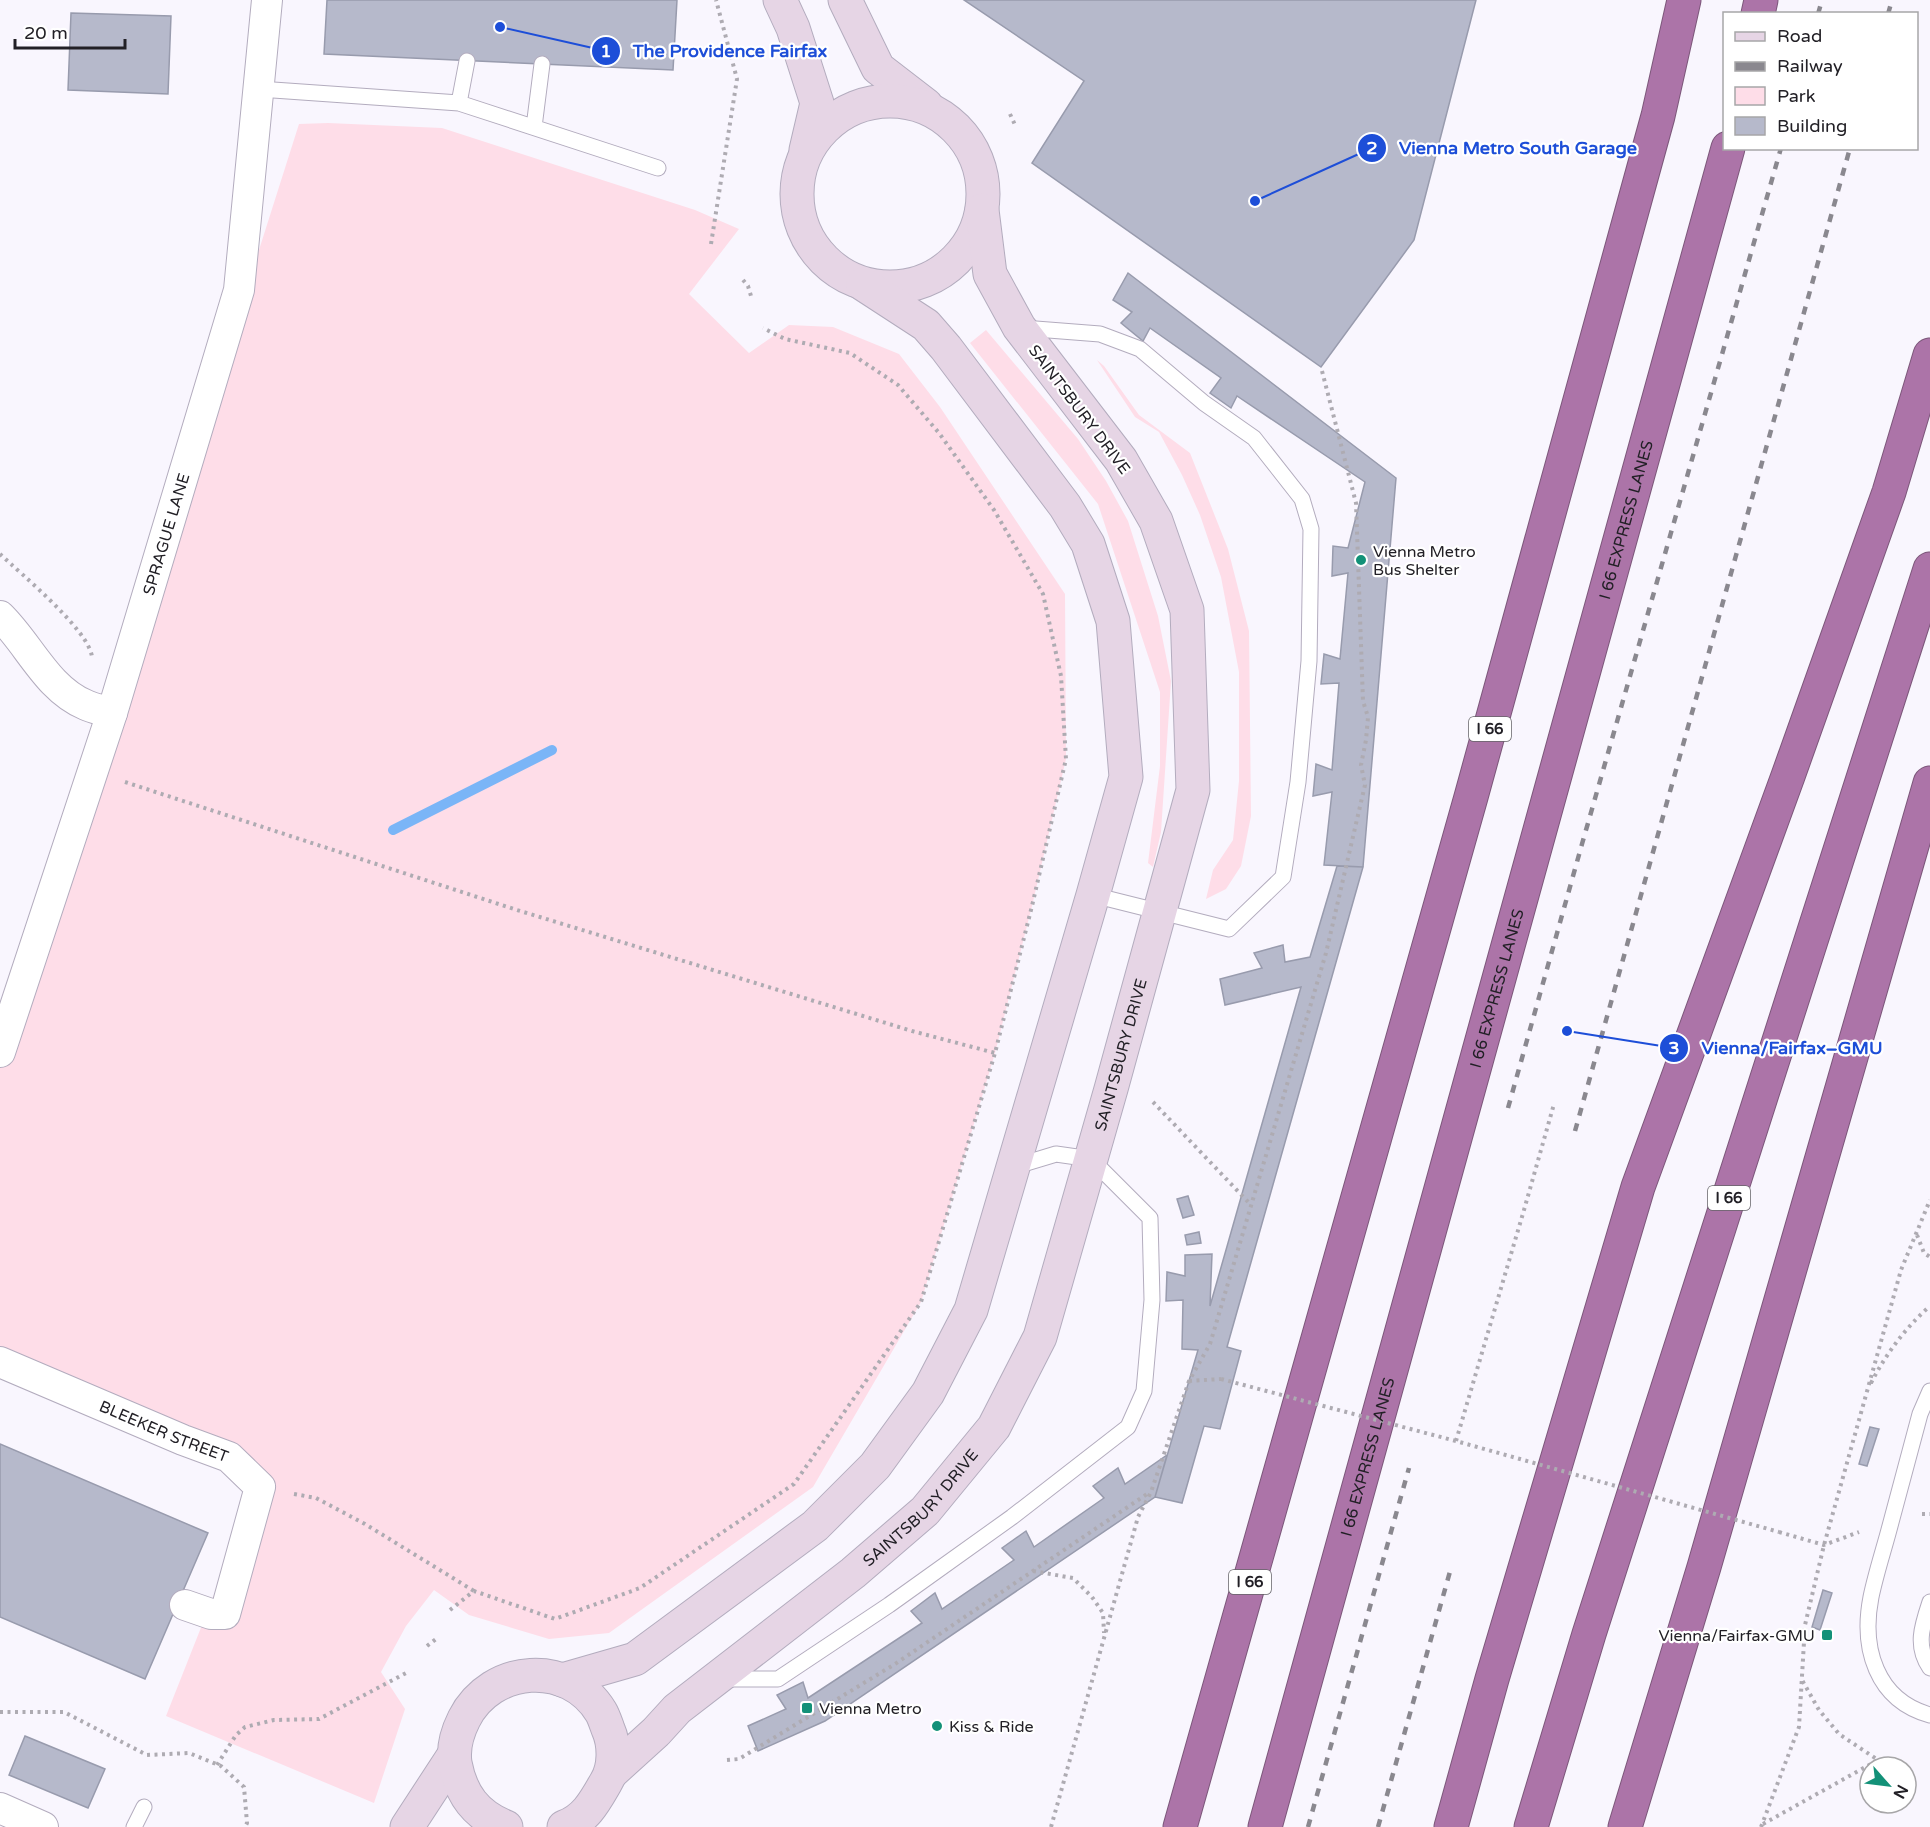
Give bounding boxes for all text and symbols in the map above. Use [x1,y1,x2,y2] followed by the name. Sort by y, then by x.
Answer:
[15,12,124,50] scale bar
[1723,12,1918,150] legend
[24,22,68,44] text: 20 m
[1777,25,1822,47] text: Road
[591,33,839,69] callout: The Providence Fairfax
[600,40,612,62] text: 1
[632,40,828,62] text: The Providence Fairfax
[1777,55,1843,77] text: Railway
[1777,85,1816,107] text: Park
[1777,115,1847,137] text: Building
[1357,130,1649,166] callout: Vienna Metro South Garage
[1366,137,1378,159] text: 2
[1399,137,1637,159] text: Vienna Metro South Garage
[1024,341,1134,478] street label: SAINTSBURY DRIVE
[1595,438,1658,602] street label: I 66 EXPRESS LANES
[139,471,194,598] street label: SPRAGUE LANE
[1373,542,1476,580] place label: Vienna Metro Bus Shelter
[1354,553,1368,567] marker: Vienna Metro Bus Shelter
[1469,717,1511,741] road number: I 66
[1466,907,1529,1070] street label: I 66 EXPRESS LANES
[1091,976,1152,1133] street label: SAINTSBURY DRIVE
[1659,1030,1894,1066] callout: Vienna/Fairfax–GMU
[1668,1037,1680,1059] text: 3
[1701,1037,1883,1059] text: Vienna/Fairfax–GMU
[1708,1186,1750,1210] road number: I 66
[1337,1375,1400,1539] street label: I 66 EXPRESS LANES
[96,1396,231,1467] street label: BLEEKER STREET
[859,1445,983,1571] street label: SAINTSBURY DRIVE
[1229,1570,1271,1594] road number: I 66
[1658,1626,1815,1646] place label: Vienna/Fairfax-GMU
[1820,1628,1834,1642] marker: Vienna/Fairfax-GMU
[819,1699,922,1719] place label: Vienna Metro
[800,1701,814,1715] marker: Vienna Metro
[949,1717,1034,1737] place label: Kiss & Ride
[930,1719,944,1733] marker: Kiss & Ride
[1858,1755,1918,1815] north arrow
[1889,1781,1912,1802] text: N

